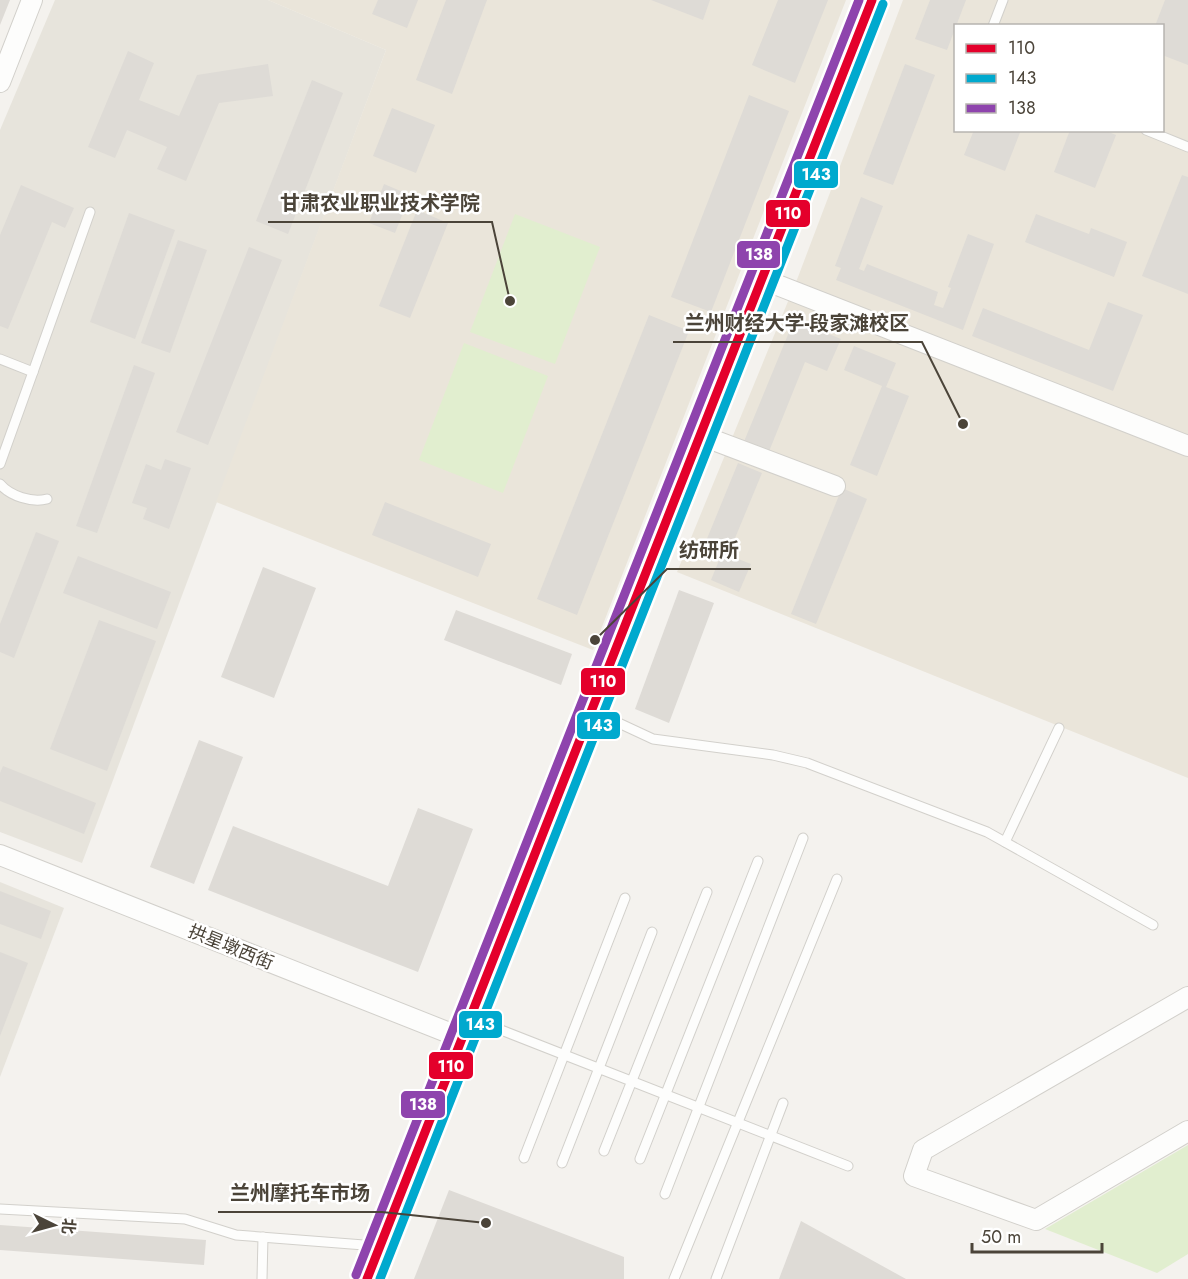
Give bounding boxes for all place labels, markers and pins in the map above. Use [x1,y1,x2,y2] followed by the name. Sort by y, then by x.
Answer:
[268,184,492,222] callout: 甘肃农业职业技术学院
[673,304,922,342] callout: 兰州财经大学-段家滩校区
[667,531,751,569] callout: 纺研所
[218,1174,382,1212] callout: 兰州摩托车市场

